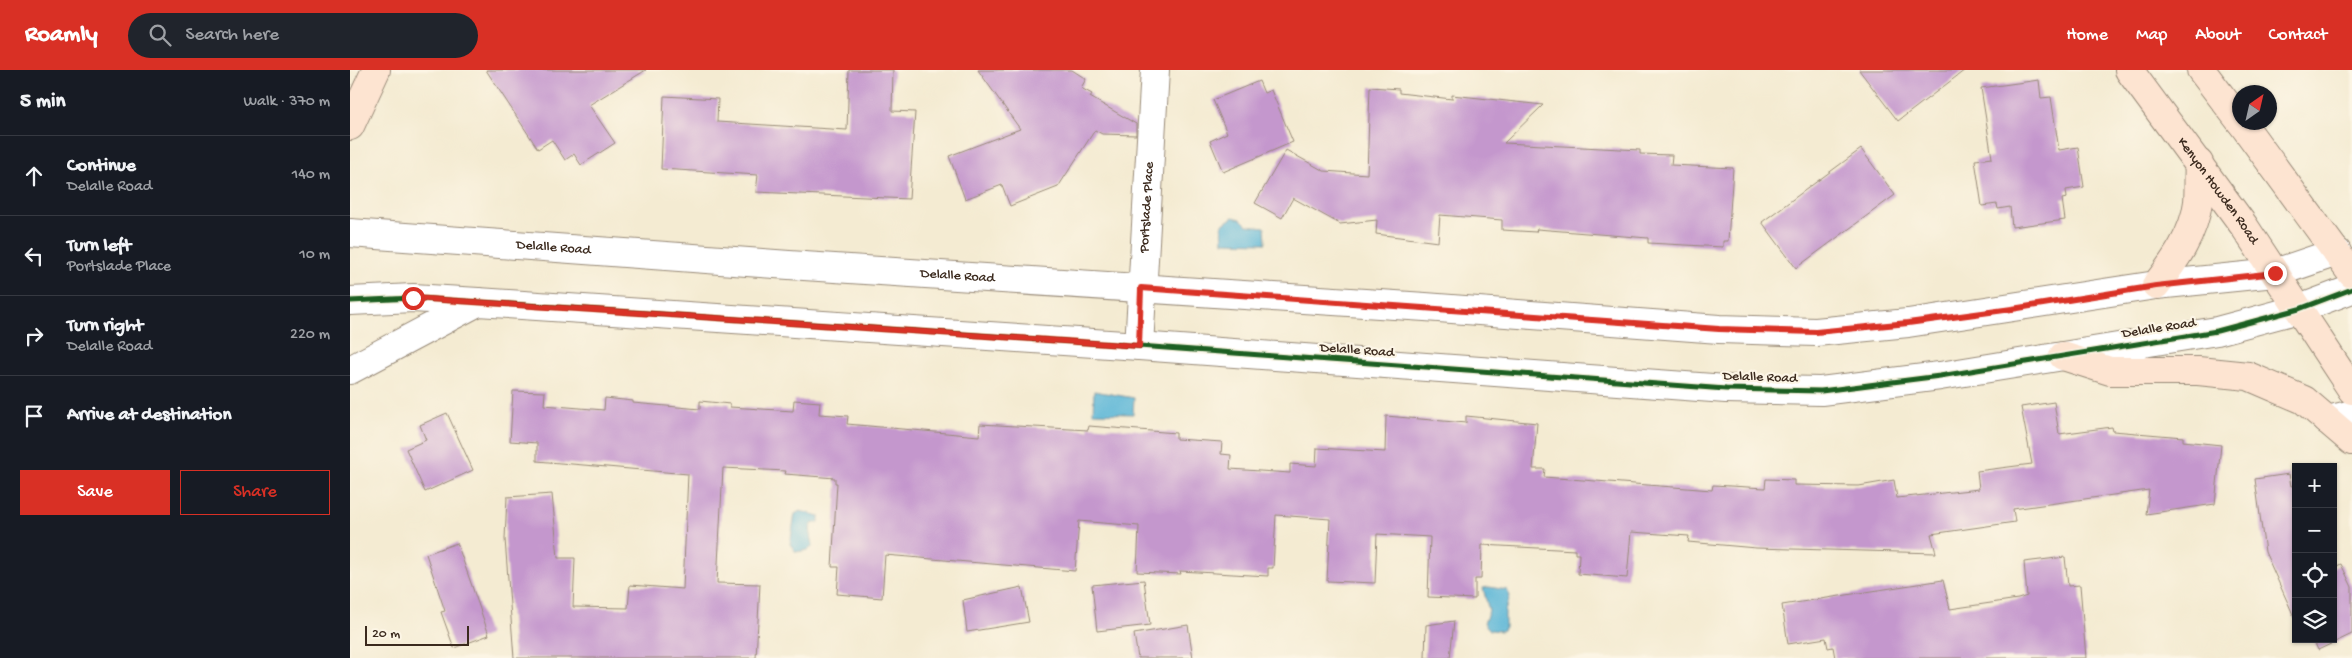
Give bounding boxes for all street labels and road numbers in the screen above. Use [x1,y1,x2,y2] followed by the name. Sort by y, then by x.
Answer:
[2173,134,2263,249] street label: Kenyon Howden Road
[1136,160,1158,254] street label: Portslade Place
[515,237,593,259] street label: Delalle Road
[919,265,997,287] street label: Delalle Road
[2120,314,2199,343] street label: Delalle Road
[1318,340,1397,362] street label: Delalle Road
[1721,368,1799,388] street label: Delalle Road

